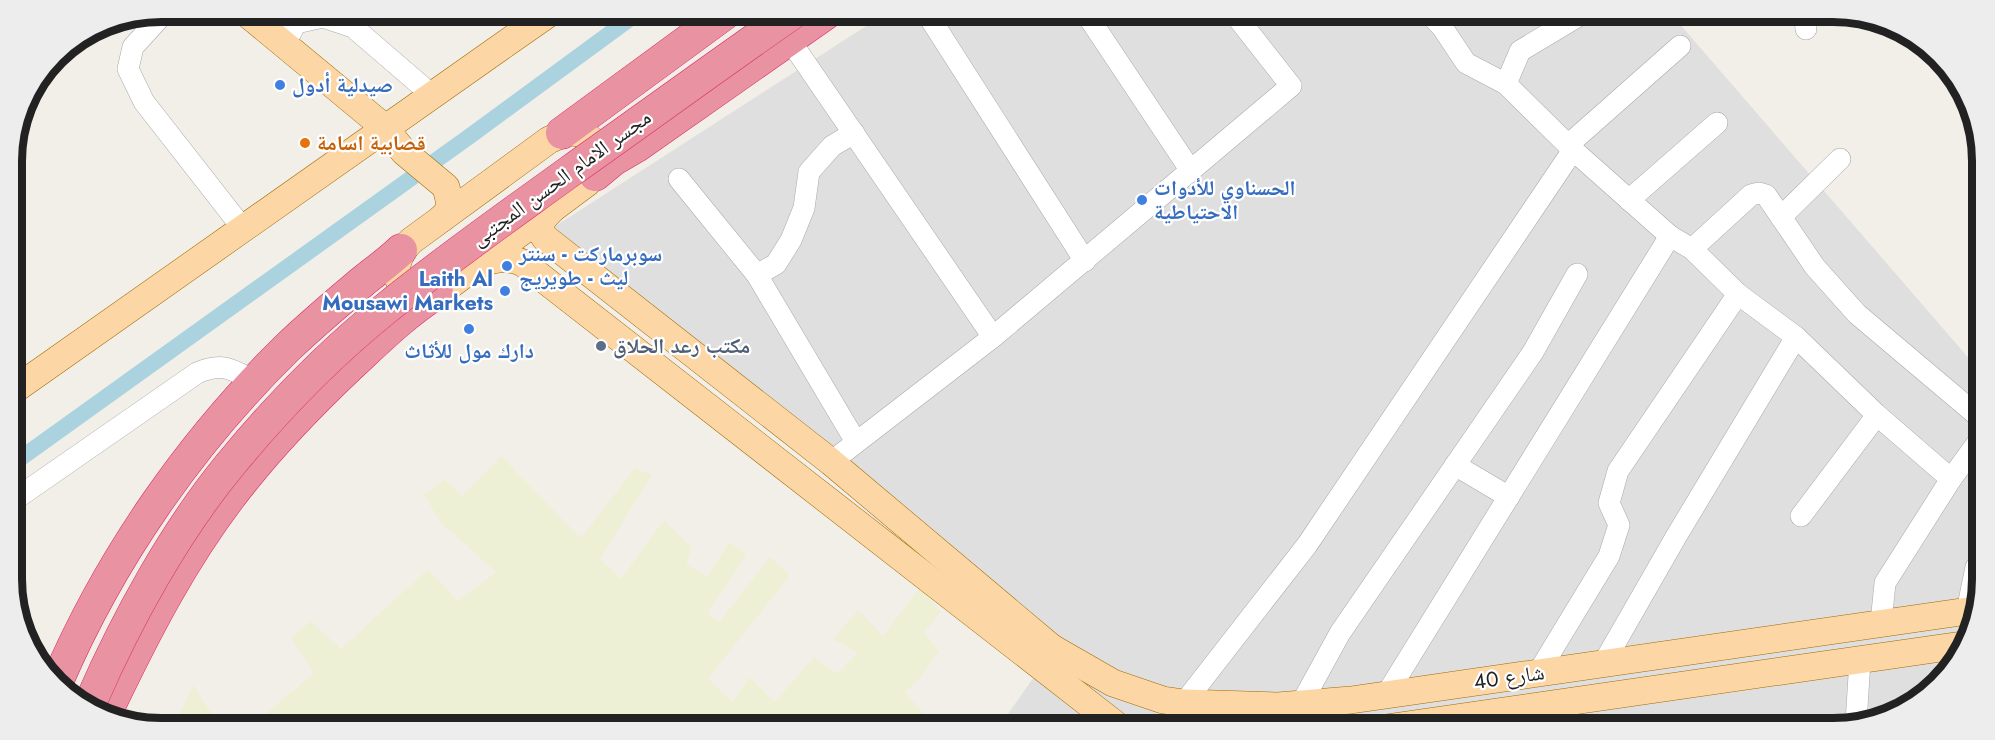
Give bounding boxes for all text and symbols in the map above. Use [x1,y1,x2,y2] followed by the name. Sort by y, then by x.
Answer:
[292,70,393,100] place label: صيدلية أدول
[273,78,287,92] marker: صيدلية أدول
[465,102,657,254] street label: مجسر الامام الحسن المجتبى
[317,128,426,158] place label: قصابية اسامة
[298,136,312,150] marker: قصابية اسامة
[1154,173,1296,227] place label: الحسناوي للأدوات الاحتياطية
[1135,193,1149,207] marker: الحسناوي للأدوات الاحتياطية
[518,239,662,293] place label: سوبرماركت - سنتر ليث - طويريج
[500,259,514,273] marker: سوبرماركت - سنتر ليث - طويريج
[322,264,493,318] place label: Laith Al Mousawi Markets
[498,284,512,298] marker: Laith Al Mousawi Markets
[462,322,476,336] marker: دارك مول للأثاث
[613,331,750,361] place label: مكتب رعد الحلاق
[404,336,534,366] place label: دارك مول للأثاث
[594,339,608,353] marker: مكتب رعد الحلاق
[1472,657,1546,697] street label: شارع 40

